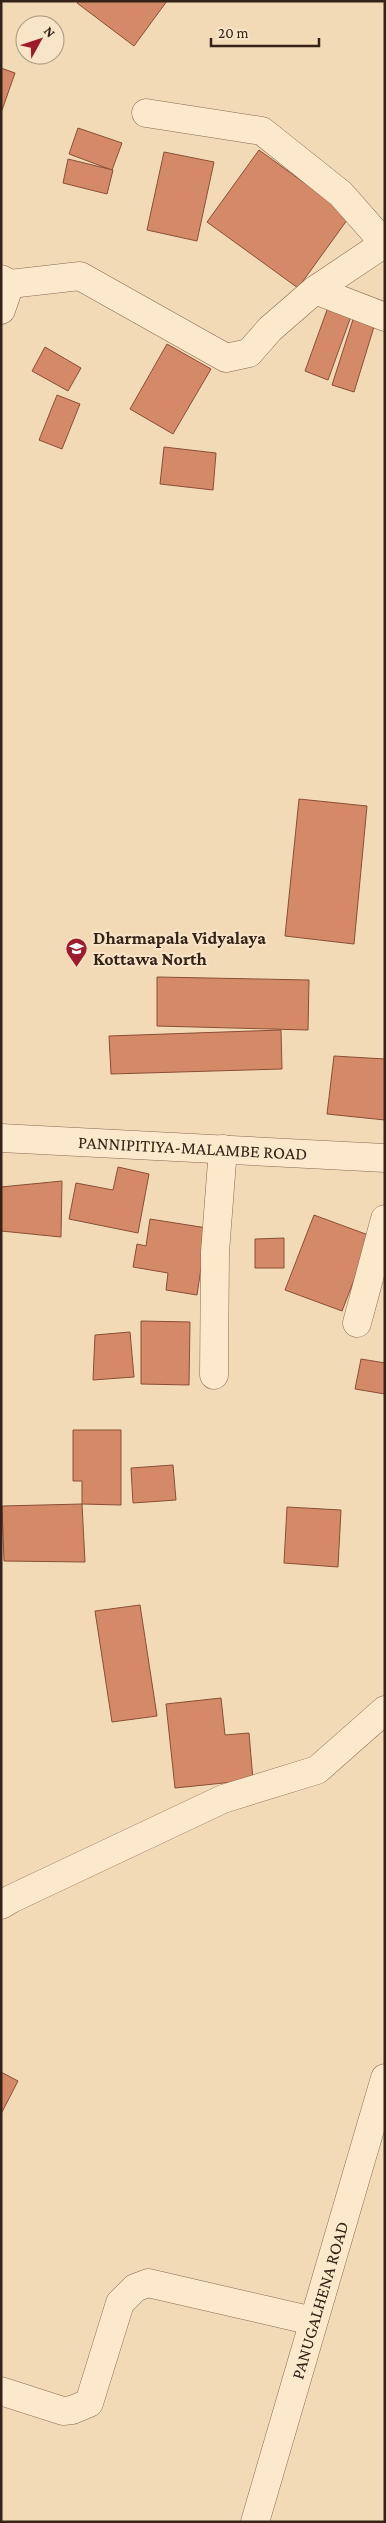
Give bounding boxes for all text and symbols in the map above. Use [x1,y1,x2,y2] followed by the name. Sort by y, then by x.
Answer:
[15,15,65,65] north arrow
[211,15,318,47] scale bar
[41,23,59,41] text: N
[218,25,249,41] text: 20 m
[93,928,266,969] place label: Dharmapala Vidyalaya Kottawa North
[65,936,89,967] school or university icon: Dharmapala Vidyalaya Kottawa North
[78,1132,308,1164] street label: PANNIPITIYA-MALAMBE ROAD
[287,2219,353,2382] street label: PANUGALHENA ROAD

